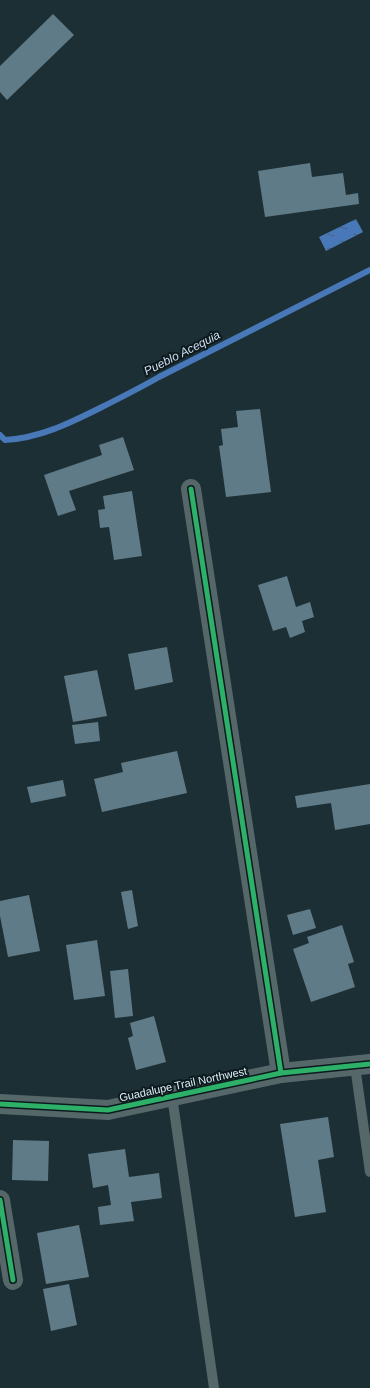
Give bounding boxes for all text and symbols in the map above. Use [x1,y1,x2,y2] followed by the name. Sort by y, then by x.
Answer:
[142,328,223,378] water label: Pueblo Acequia
[118,1065,248,1103] street label: Guadalupe Trail Northwest

